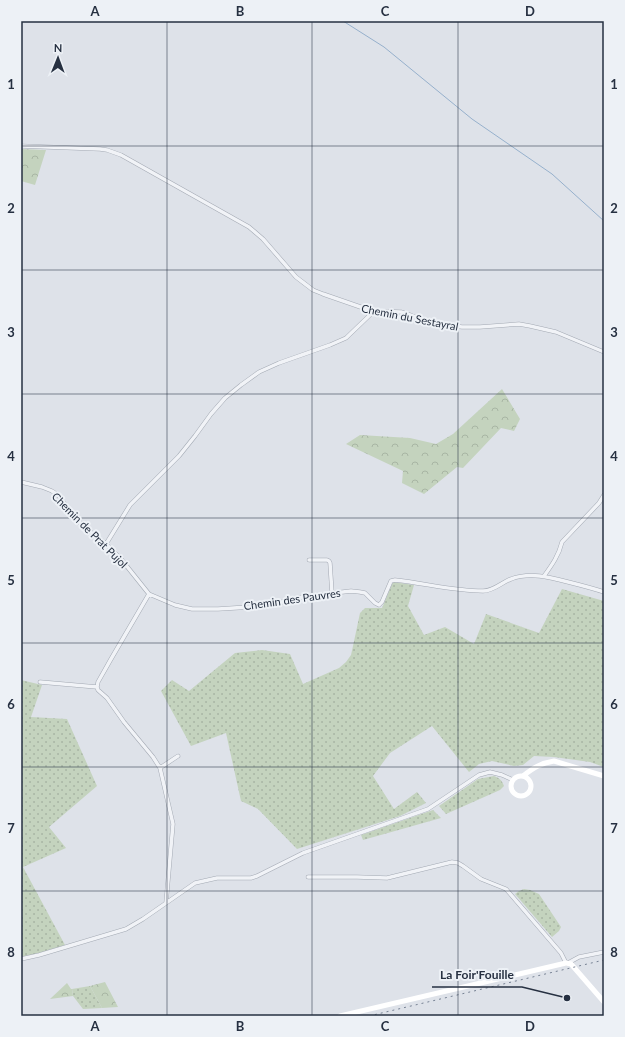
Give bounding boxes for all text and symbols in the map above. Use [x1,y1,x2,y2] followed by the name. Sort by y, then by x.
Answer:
[89,3,100,19] text: A
[236,3,245,19] text: B
[381,3,390,19] text: C
[525,3,535,19] text: D
[38,38,78,78] north arrow
[54,41,63,54] text: N
[7,76,15,92] text: 1
[610,76,618,92] text: 1
[7,200,15,216] text: 2
[610,200,618,216] text: 2
[360,301,460,333] street label: Chemin du Sestayral
[7,324,15,340] text: 3
[610,324,618,340] text: 3
[7,448,15,464] text: 4
[610,448,618,464] text: 4
[50,490,130,570] street label: Chemin de Prat Pujol
[7,572,15,588] text: 5
[610,572,618,588] text: 5
[243,586,341,612] street label: Chemin des Pauvres
[7,696,15,712] text: 6
[610,696,618,712] text: 6
[7,820,15,836] text: 7
[610,820,618,836] text: 7
[7,944,15,960] text: 8
[610,944,618,960] text: 8
[432,963,522,987] callout: La Foir'Fouille
[440,967,514,982] text: La Foir'Fouille
[89,1018,100,1034] text: A
[236,1018,245,1034] text: B
[381,1018,390,1034] text: C
[525,1018,535,1034] text: D

